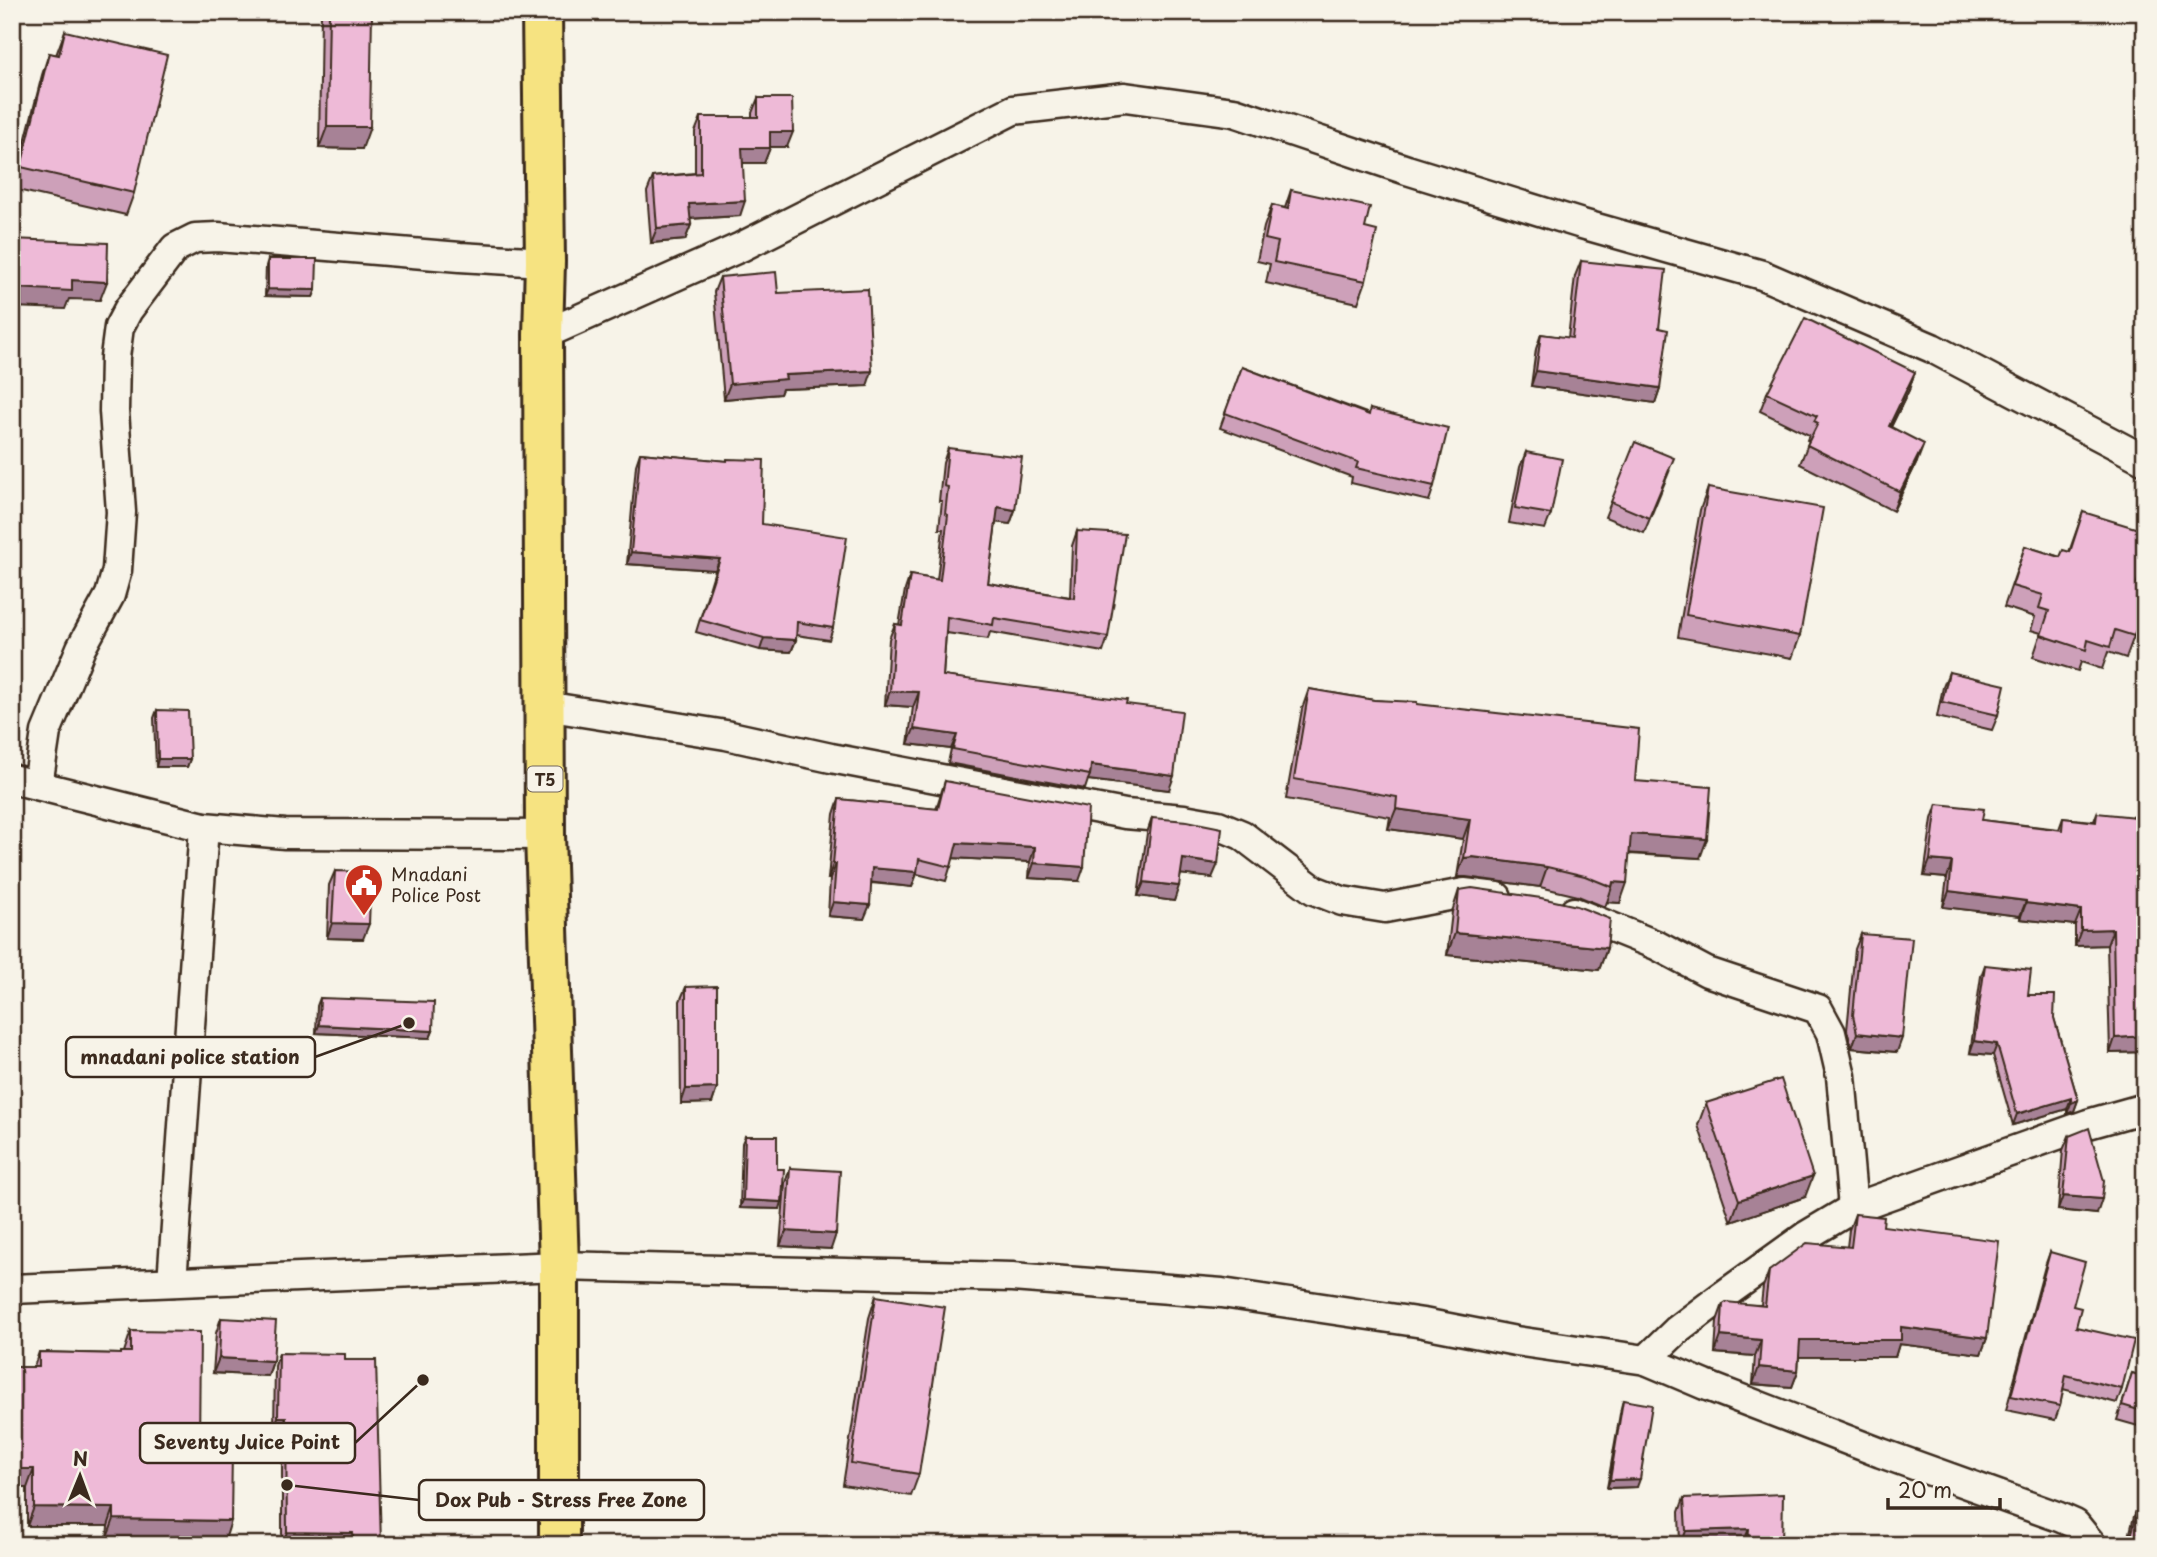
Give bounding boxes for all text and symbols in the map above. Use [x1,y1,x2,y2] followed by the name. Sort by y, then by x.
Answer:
[528,766,562,792] road number: T5
[391,860,481,908] place label: Mnadani Police Post
[343,862,385,917] public building icon: Mnadani Police Post
[66,1037,315,1077] callout: mnadani police station
[80,1042,300,1070] text: mnadani police station
[140,1423,355,1463] callout: Seventy Juice Point
[154,1427,340,1455] text: Seventy Juice Point
[46,1442,116,1512] north arrow
[73,1444,88,1472] text: N
[1888,1466,2000,1510] scale bar
[1898,1473,1952,1505] text: 20 m
[419,1480,704,1520] callout: Dox Pub - Stress Free Zone
[435,1485,687,1513] text: Dox Pub - Stress Free Zone

